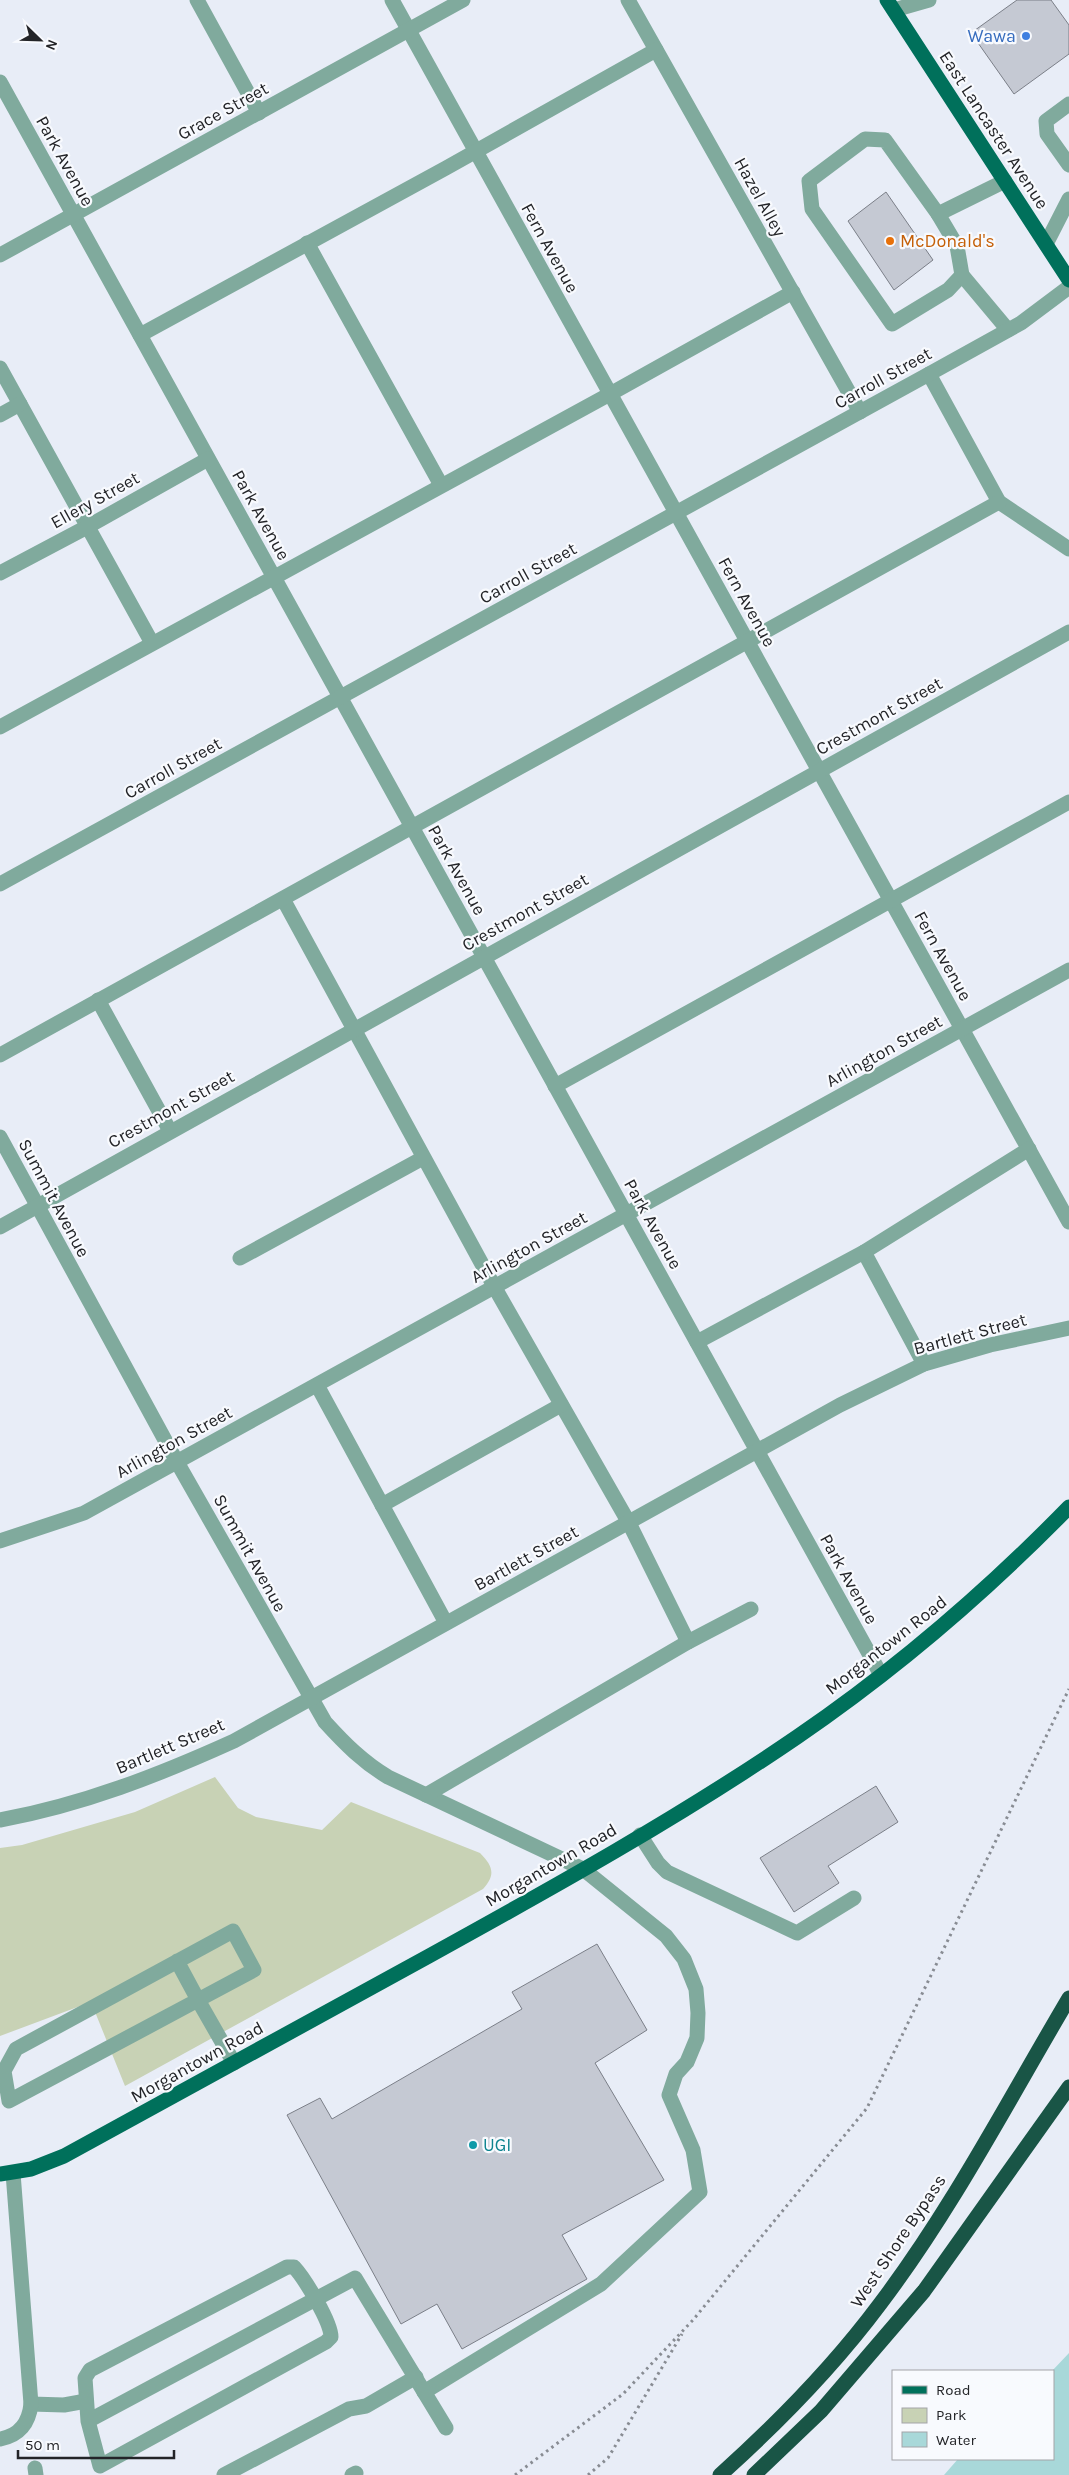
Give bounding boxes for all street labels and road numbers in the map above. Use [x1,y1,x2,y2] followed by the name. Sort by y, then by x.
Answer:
[935,47,1053,213] street label: East Lancaster Avenue
[174,77,272,145] street label: Grace Street
[31,112,99,210] street label: Park Avenue
[729,154,791,241] street label: Hazel Alley
[516,199,584,297] street label: Fern Avenue
[831,342,936,414] street label: Carroll Street
[227,466,295,564] street label: Park Avenue
[47,467,143,533] street label: Ellery Street
[476,537,581,609] street label: Carroll Street
[713,553,781,651] street label: Fern Avenue
[812,672,946,760] street label: Crestmont Street
[121,732,226,804] street label: Carroll Street
[423,821,491,919] street label: Park Avenue
[458,868,592,956] street label: Crestmont Street
[909,907,977,1005] street label: Fern Avenue
[822,1010,946,1092] street label: Arlington Street
[104,1065,238,1153] street label: Crestmont Street
[14,1135,94,1261] street label: Summit Avenue
[619,1175,687,1273] street label: Park Avenue
[467,1206,591,1288] street label: Arlington Street
[911,1308,1029,1360] street label: Bartlett Street
[112,1401,236,1483] street label: Arlington Street
[209,1490,291,1616] street label: Summit Avenue
[470,1520,582,1596] street label: Bartlett Street
[815,1530,883,1628] street label: Park Avenue
[821,1591,951,1699] street label: Morgantown Road
[112,1713,228,1779] street label: Bartlett Street
[481,1818,621,1912] street label: Morgantown Road
[127,2016,267,2108] street label: Morgantown Road
[845,2170,951,2312] street label: West Shore Bypass

